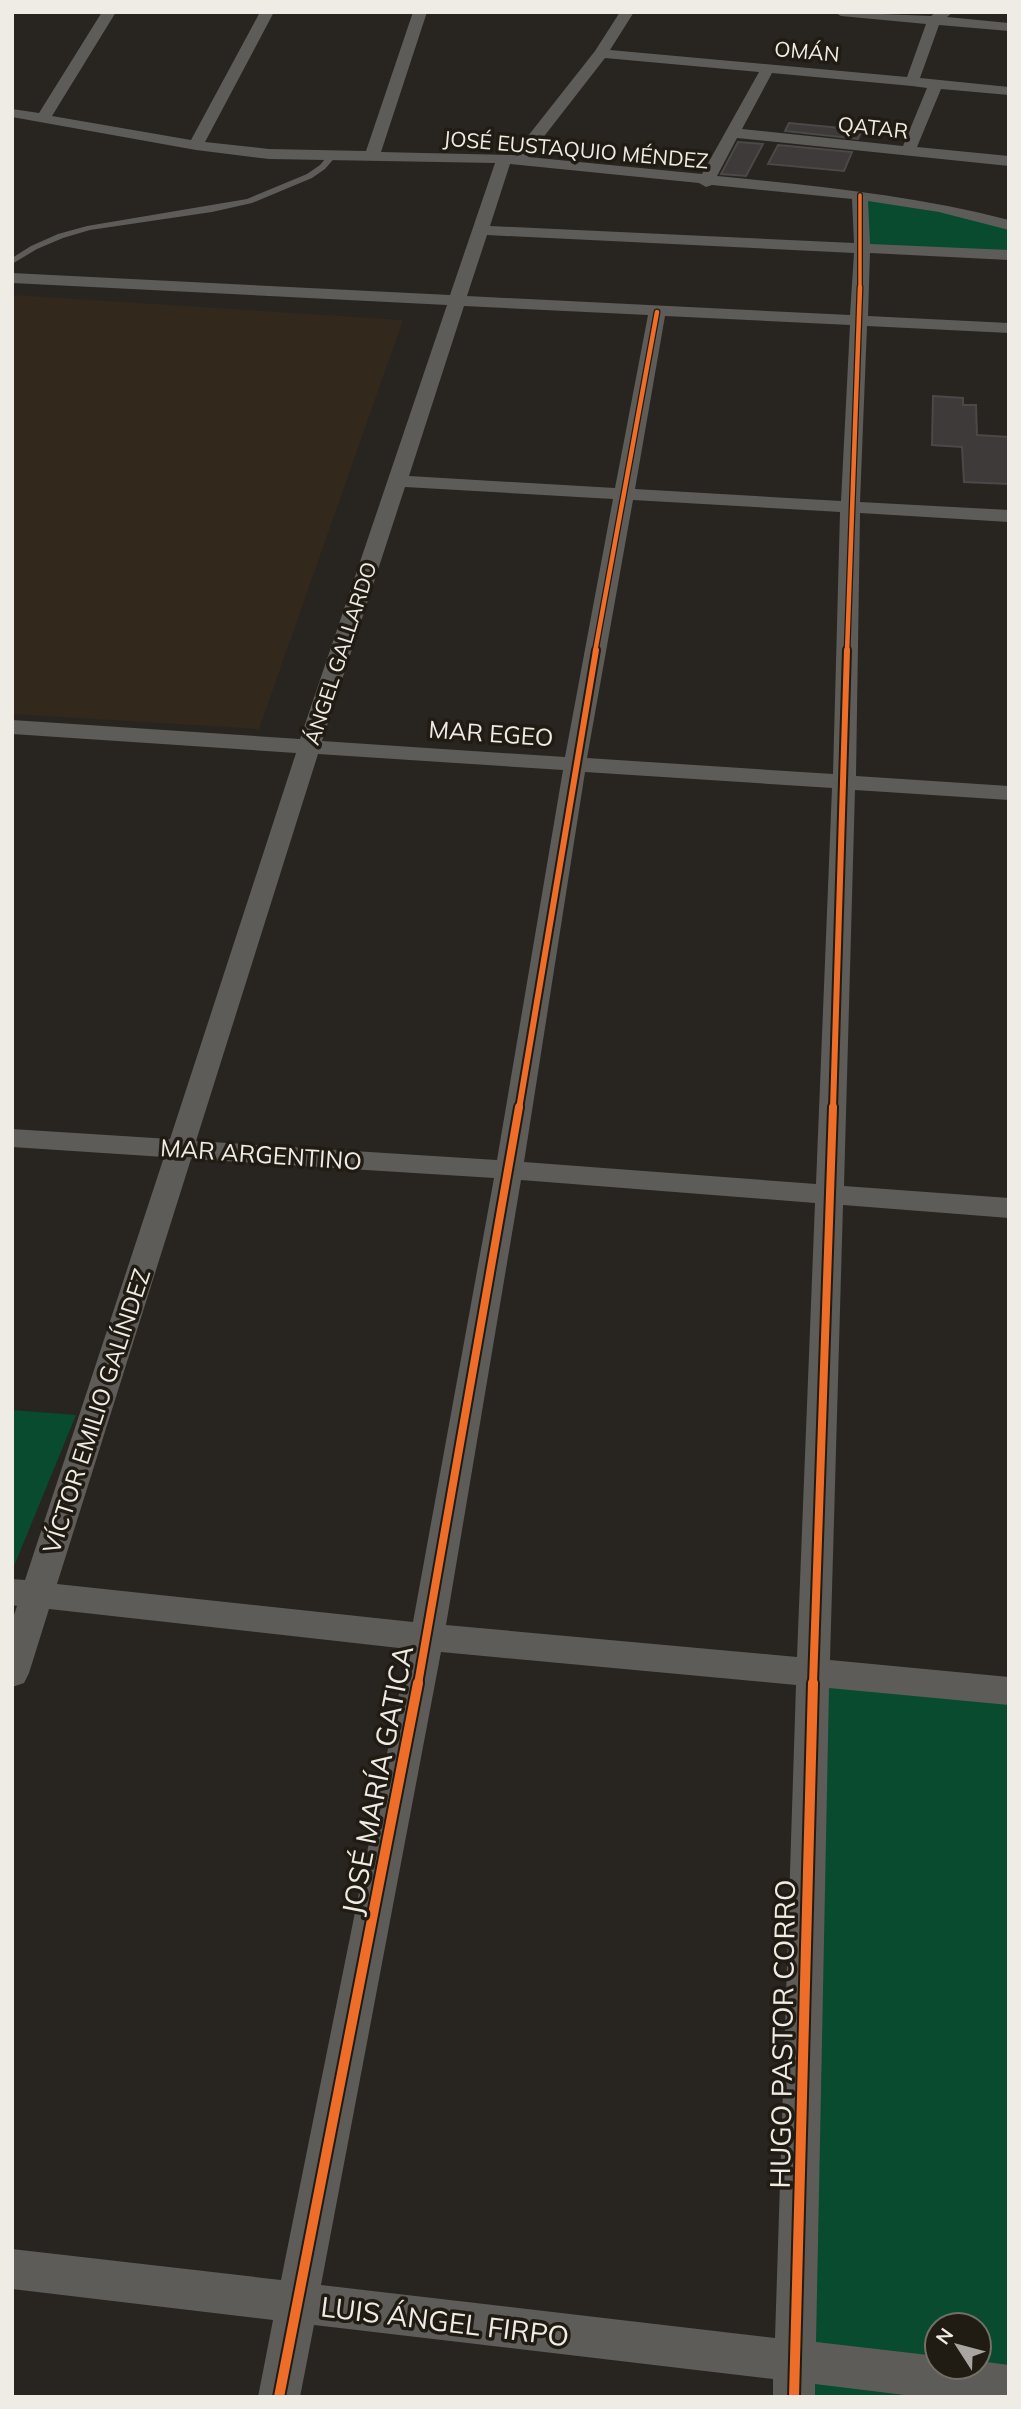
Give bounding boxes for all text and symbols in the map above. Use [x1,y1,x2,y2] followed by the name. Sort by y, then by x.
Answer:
[773,35,841,67] street label: OMÁN
[836,110,910,144] street label: QATAR
[442,124,710,174] street label: JOSÉ EUSTAQUIO MÉNDEZ
[298,558,382,748] street label: ÁNGEL GALLARDO
[427,714,555,752] street label: MAR EGEO
[159,1132,363,1176] street label: MAR ARGENTINO
[36,1265,156,1557] street label: VÍCTOR EMILIO GALÍNDEZ
[334,1642,420,1918] street label: JOSÉ MARÍA GATICA
[762,1879,802,2189] street label: HUGO PASTOR CORRO
[319,2288,571,2354] street label: LUIS ÁNGEL FIRPO
[923,2311,993,2381] north arrow
[930,2323,958,2349] text: N

